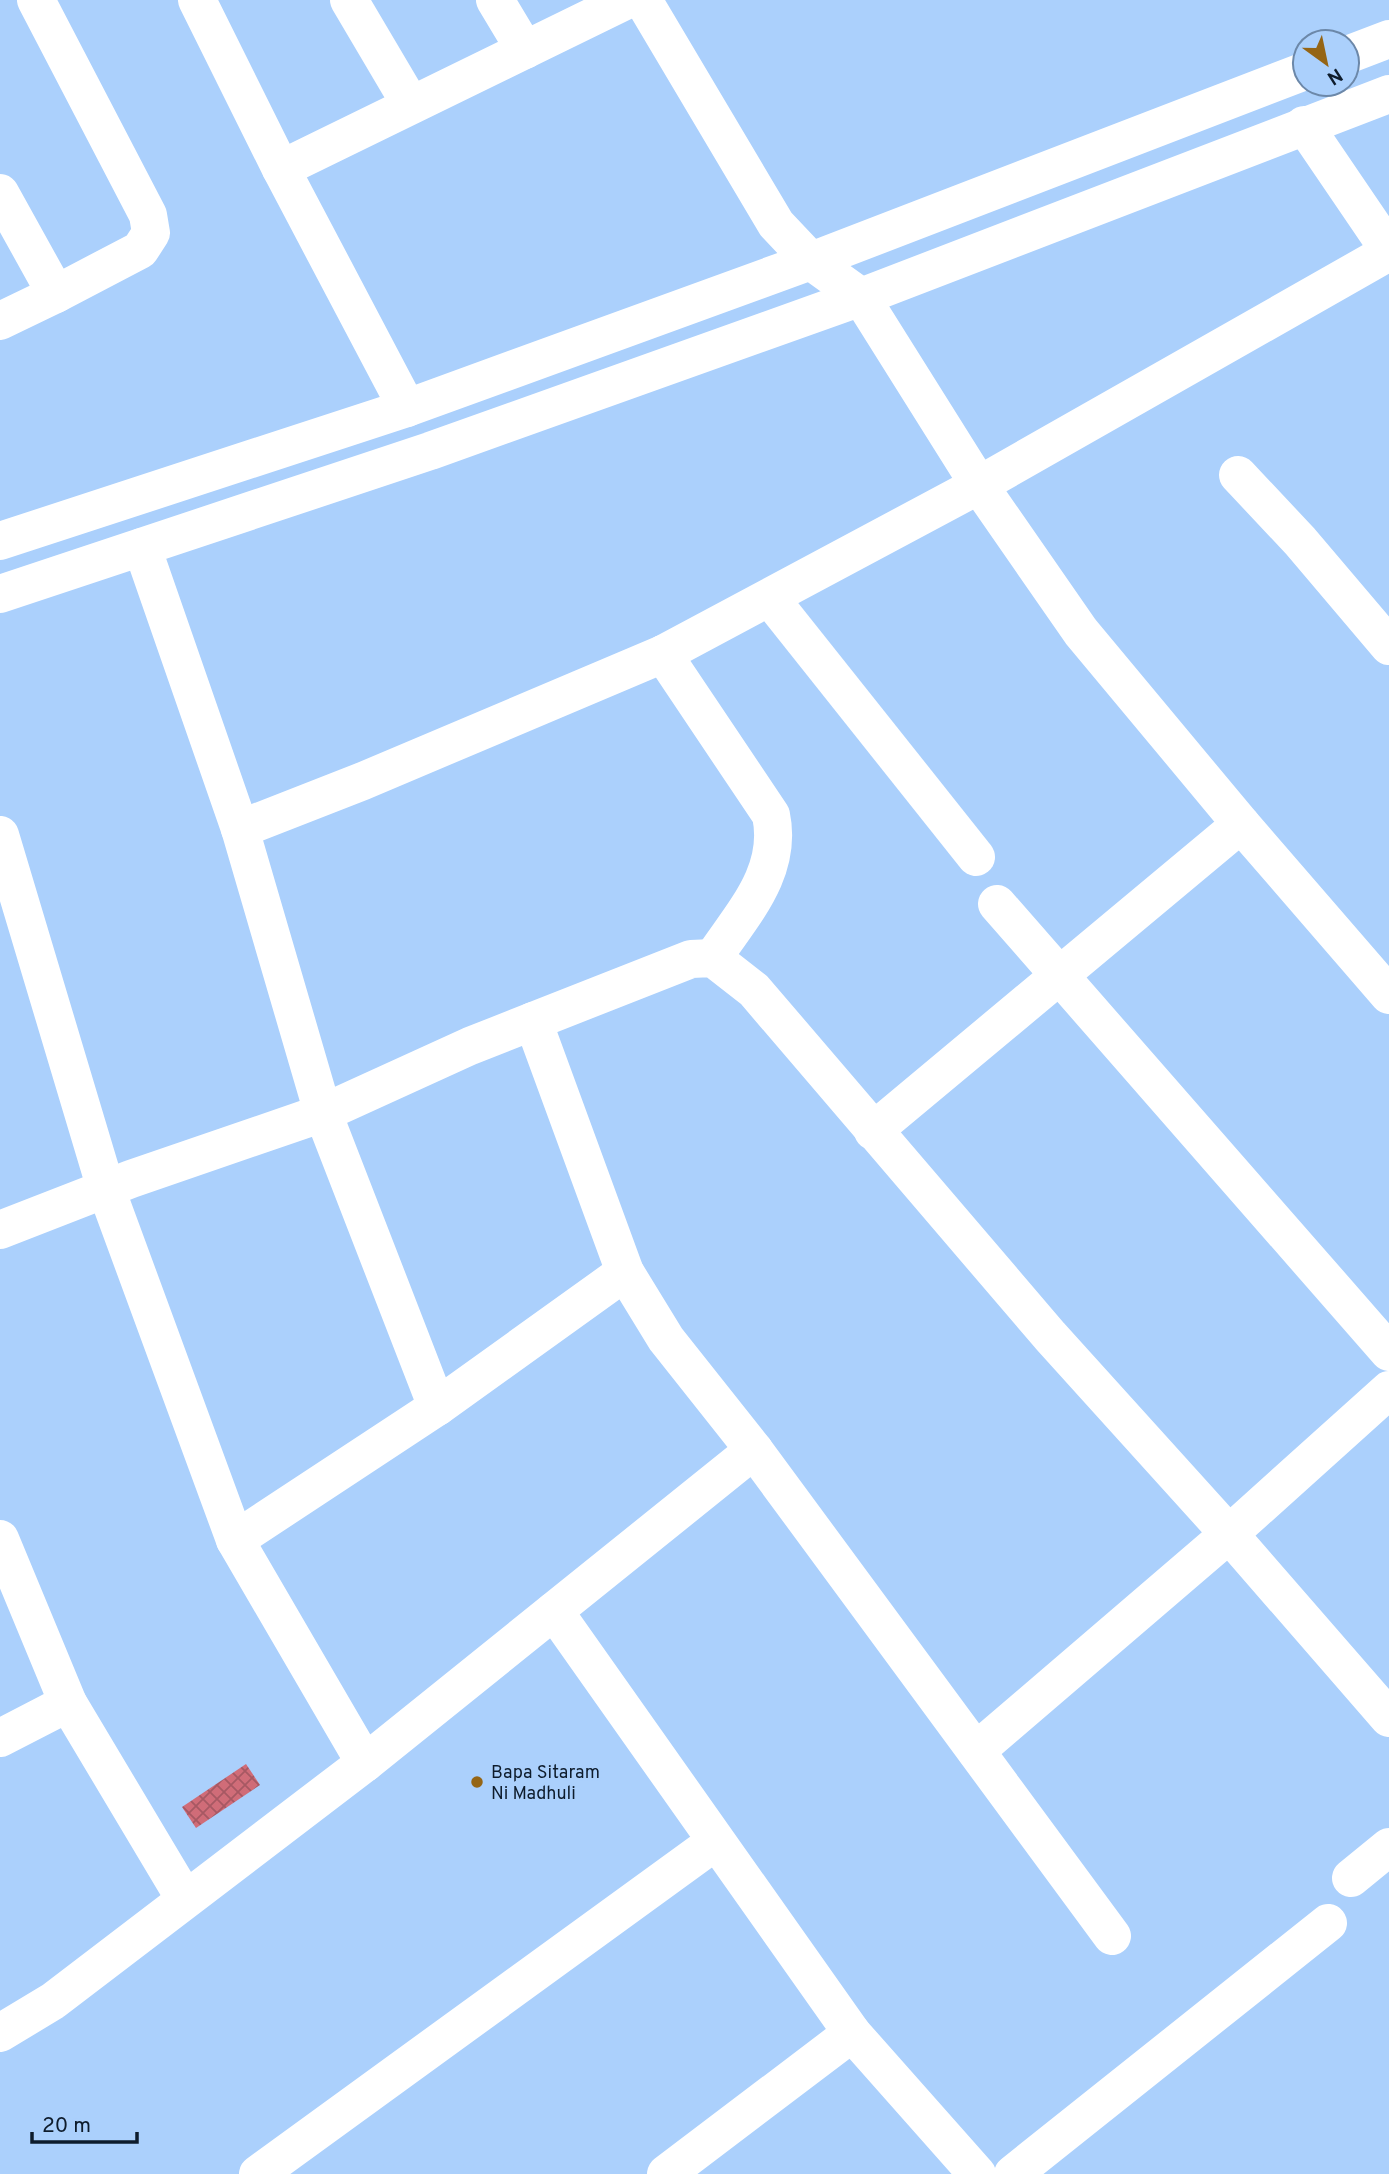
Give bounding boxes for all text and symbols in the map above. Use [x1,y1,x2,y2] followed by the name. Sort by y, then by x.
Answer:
[1291,28,1361,98] north arrow
[1322,62,1346,89] text: N
[491,1762,600,1806] place label: Bapa Sitaram Ni Madhuli
[469,1774,485,1790] marker: Bapa Sitaram Ni Madhuli
[32,2100,136,2144] scale bar
[42,2113,91,2140] text: 20 m

